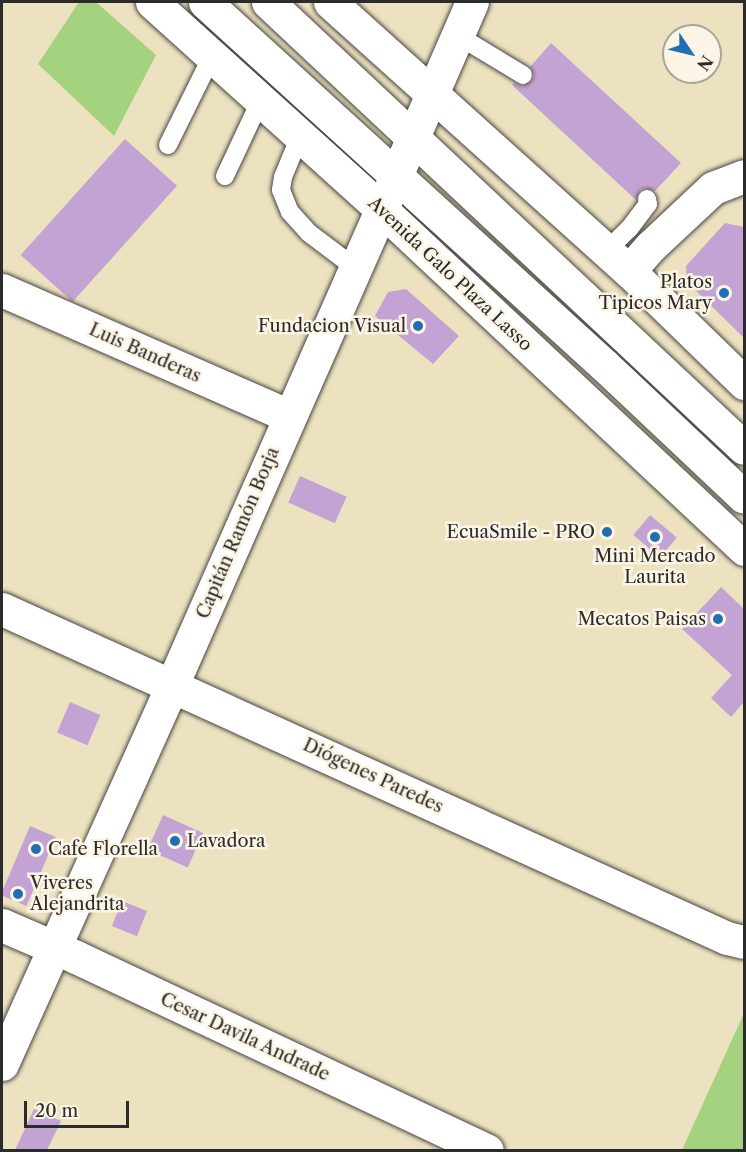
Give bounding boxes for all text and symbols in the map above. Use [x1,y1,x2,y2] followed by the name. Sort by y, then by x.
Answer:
[662,24,722,84] north arrow
[693,52,717,75] text: N
[363,192,537,356] street label: Avenida Galo Plaza Lasso
[598,272,712,314] place label: Platos Tipicos Mary
[717,286,731,300] marker: Platos Tipicos Mary
[257,315,406,337] place label: Fundacion Visual
[86,319,204,387] street label: Luis Banderas
[411,319,425,333] marker: Fundacion Visual
[192,444,284,622] street label: Capitán Ramón Borja
[447,521,595,543] place label: EcuaSmile - PRO
[600,525,614,539] marker: EcuaSmile - PRO
[648,530,662,544] marker: Mini Mercado Laurita
[594,546,716,588] place label: Mini Mercado Laurita
[577,608,706,630] place label: Mecatos Paisas
[711,612,725,626] marker: Mecatos Paisas
[300,734,446,818] street label: Diógenes Paredes
[187,830,266,852] place label: Lavadora
[168,834,182,848] marker: Lavadora
[48,838,158,860] place label: Cafe Florella
[29,842,43,856] marker: Cafe Florella
[30,873,125,916] place label: Viveres Alejandrita
[11,887,25,901] marker: Viveres Alejandrita
[156,988,334,1086] street label: Cesar Davila Andrade
[27,1089,132,1127] scale bar
[35,1100,78,1122] text: 20 m

